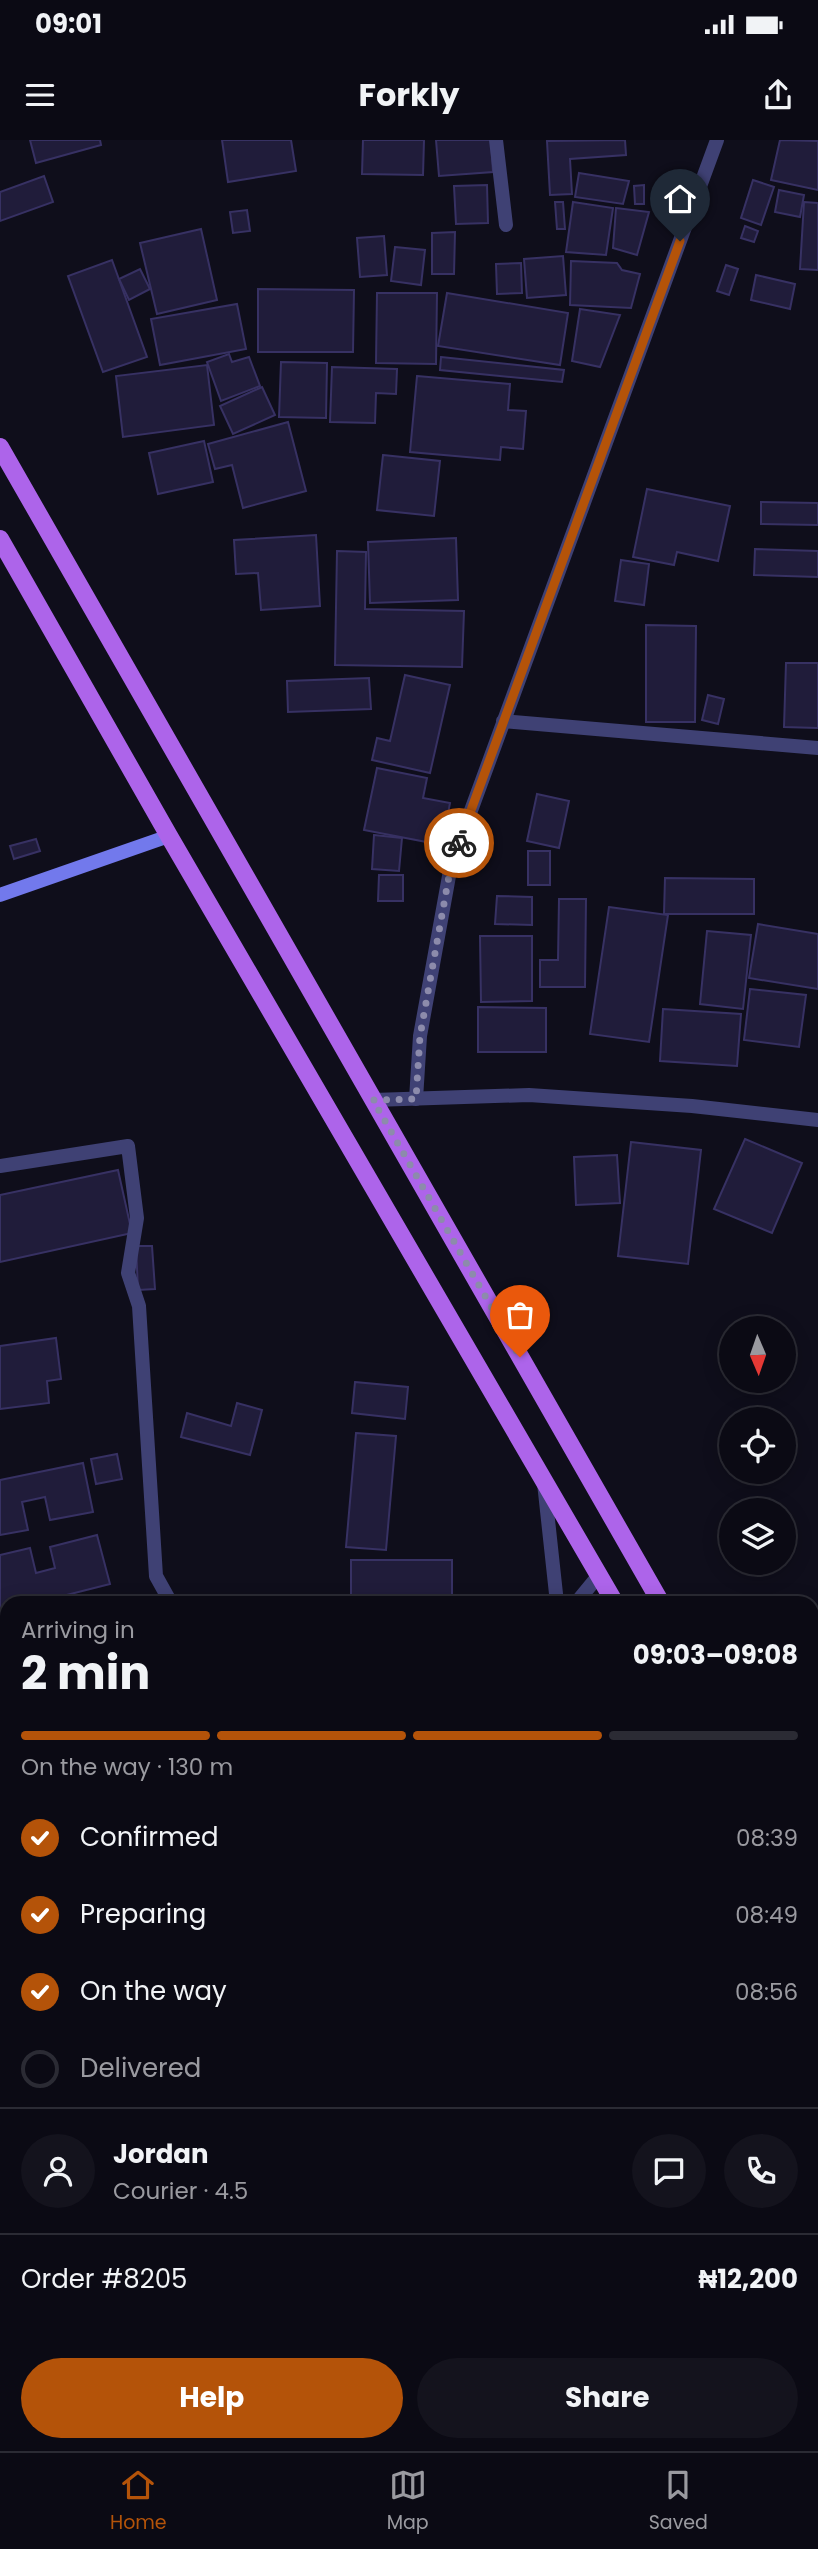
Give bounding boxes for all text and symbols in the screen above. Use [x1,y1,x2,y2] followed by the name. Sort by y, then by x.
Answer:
[35,6,102,42] text: 09:01
[358,72,460,117] text: Forkly
[21,76,59,114] icon: menu
[759,76,797,114] icon: share
[650,169,710,241] pin
[661,180,699,218] icon: home
[424,808,494,878] courier
[440,824,478,862] icon: bike
[490,1285,550,1357] pin
[501,1296,539,1334] icon: bag
[719,1316,796,1393] north arrow
[719,1316,796,1575] map controls
[719,1407,796,1484] button: locate
[719,1498,796,1575] button: layers
[21,1614,135,1646] text: Arriving in
[633,1637,798,1673] text: 09:03–09:08
[21,1641,150,1705] text: 2 min
[21,1751,233,1783] text: On the way · 130 m
[21,1819,59,1857] icon: check
[80,1819,218,1855] text: Confirmed
[736,1822,798,1854] text: 08:39
[21,1896,59,1934] icon: check
[80,1896,206,1932] text: Preparing
[735,1899,798,1931] text: 08:49
[21,1973,59,2011] icon: check
[80,1973,227,2009] text: On the way
[735,1976,798,2008] text: 08:56
[80,2050,201,2086] text: Delivered
[21,2134,95,2208] button: person
[632,2134,706,2208] button: chat
[724,2134,798,2208] button: phone
[113,2136,209,2172] text: Jordan
[113,2175,248,2207] text: Courier · 4.5
[21,2261,187,2297] text: Order #8205
[698,2261,798,2297] text: ₦12,200
[21,2358,403,2438] button: Help
[417,2358,798,2438] button: Share
[110,2466,167,2537] tab: Home
[387,2466,429,2537] tab: Map
[649,2466,708,2537] tab: Saved

